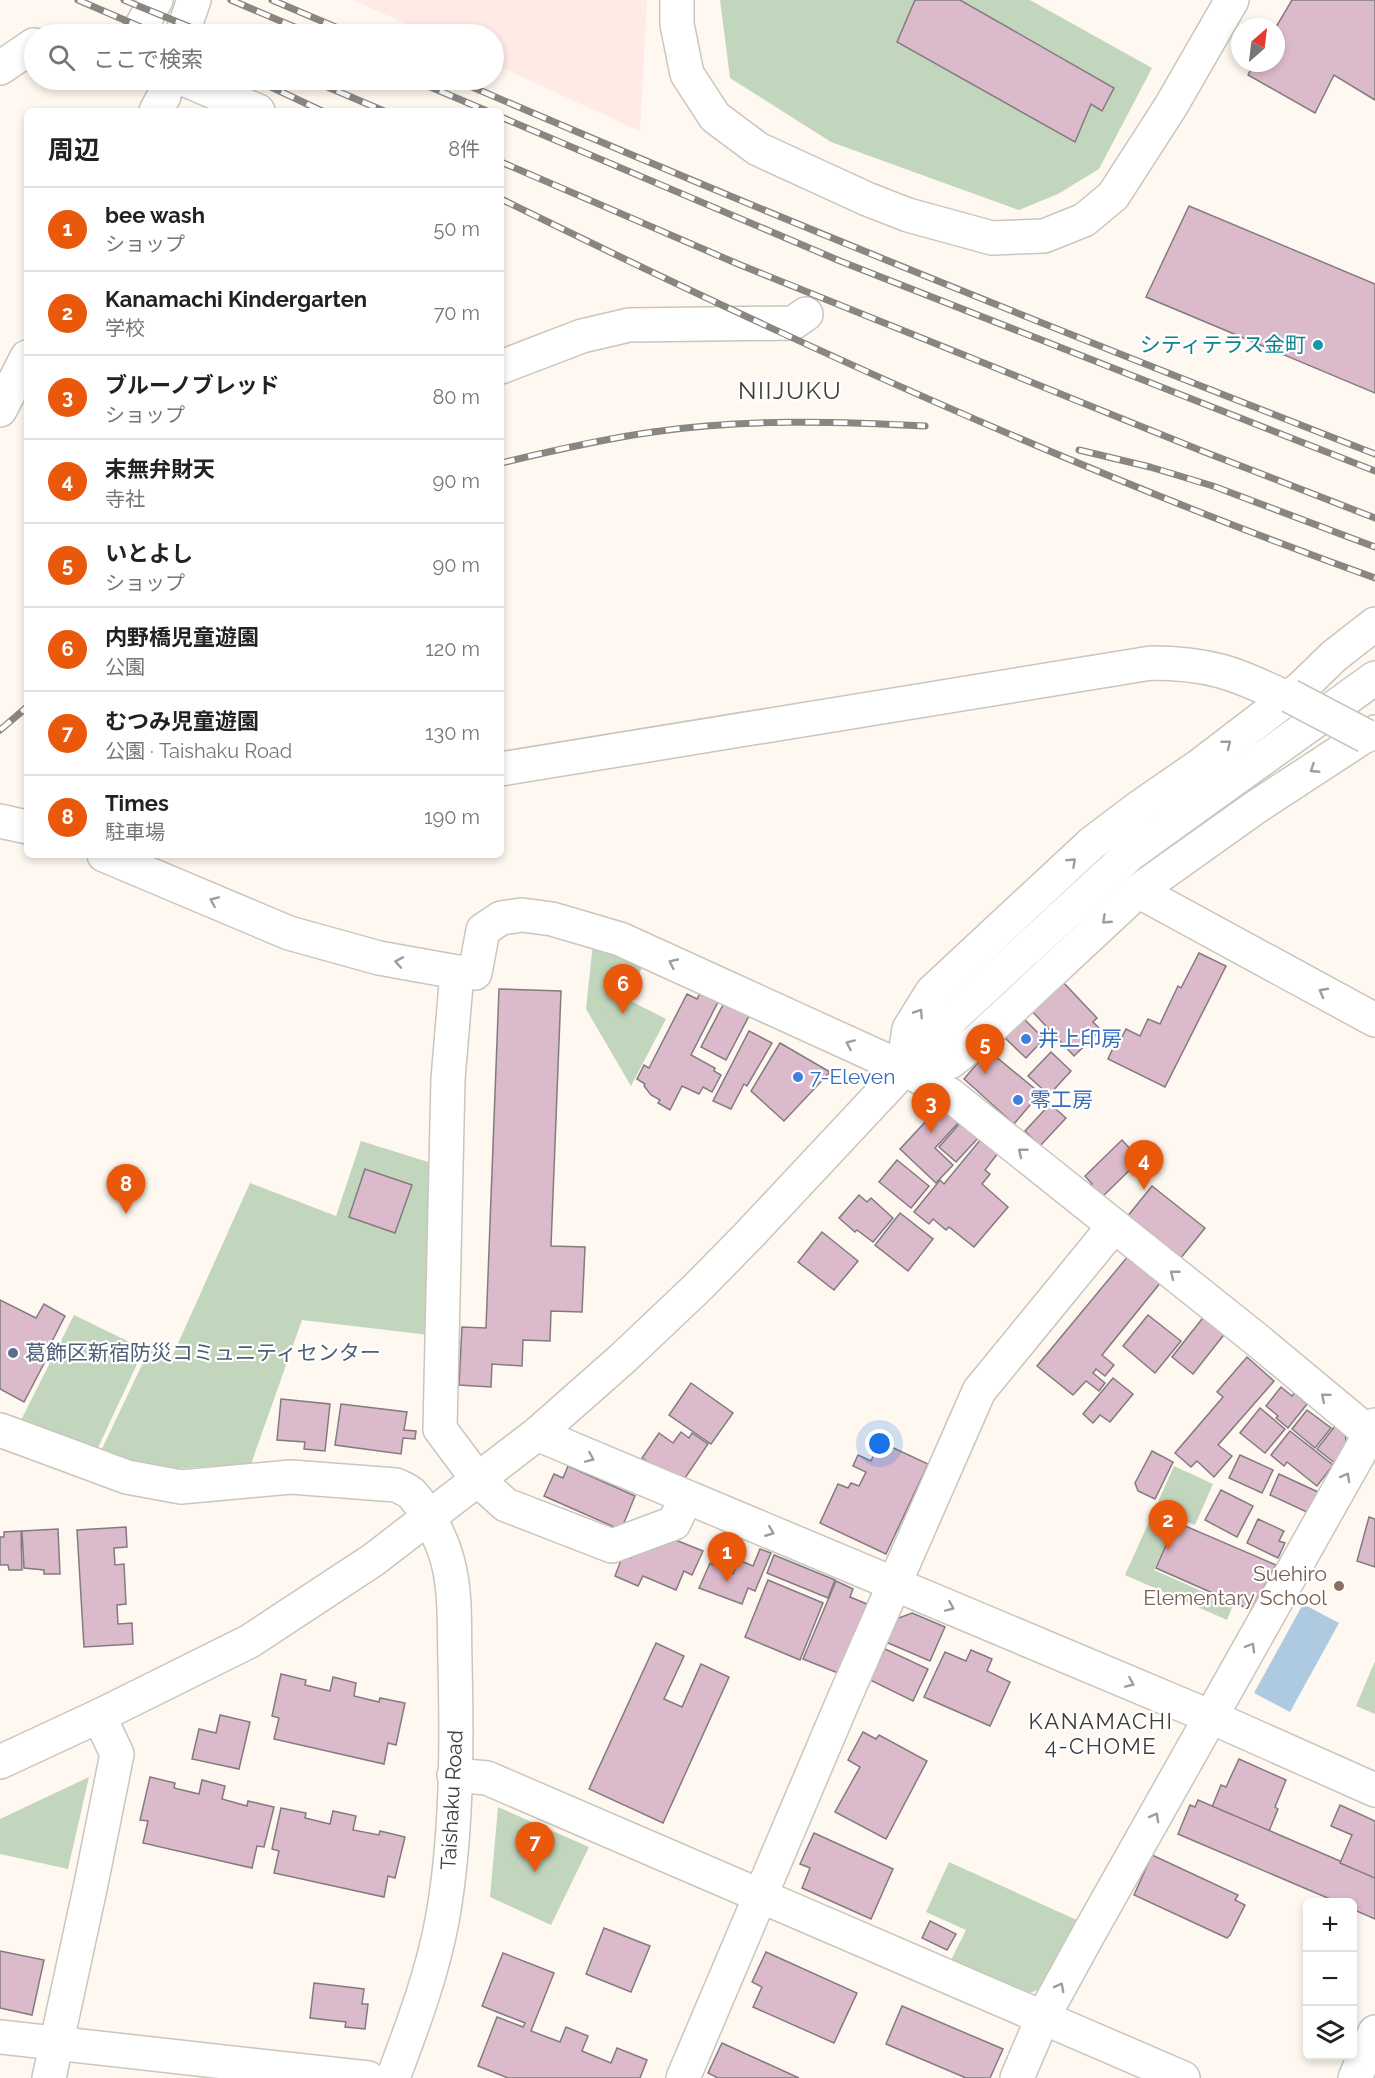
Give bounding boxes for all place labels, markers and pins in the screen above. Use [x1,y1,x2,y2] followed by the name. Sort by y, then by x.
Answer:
[1140,332,1306,357] place label: シティテラス金町
[1311,338,1325,352] marker: シティテラス金町
[604,964,642,1014] pin: 6
[966,1024,1004,1074] pin: 5
[1038,1026,1122,1051] place label: 井上印房
[1019,1032,1033,1046] marker: 井上印房
[810,1064,895,1089] place label: 7-Eleven
[791,1070,805,1084] marker: 7-Eleven
[912,1084,950,1133] pin: 3
[1030,1087,1093,1112] place label: 零工房
[1011,1093,1025,1107] marker: 零工房
[1124,1140,1164,1190] pin: 4
[106,1164,146,1214] pin: 8
[25,1340,381,1365] place label: 葛飾区新宿防災コミュニティセンター
[6,1346,20,1360] marker: 葛飾区新宿防災コミュニティセンター
[1148,1500,1188,1550] pin: 2
[708,1532,746,1582] pin: 1
[1143,1561,1327,1610] place label: Suehiro Elementary School
[1332,1579,1346,1593] marker: Suehiro Elementary School
[516,1822,554,1872] pin: 7

